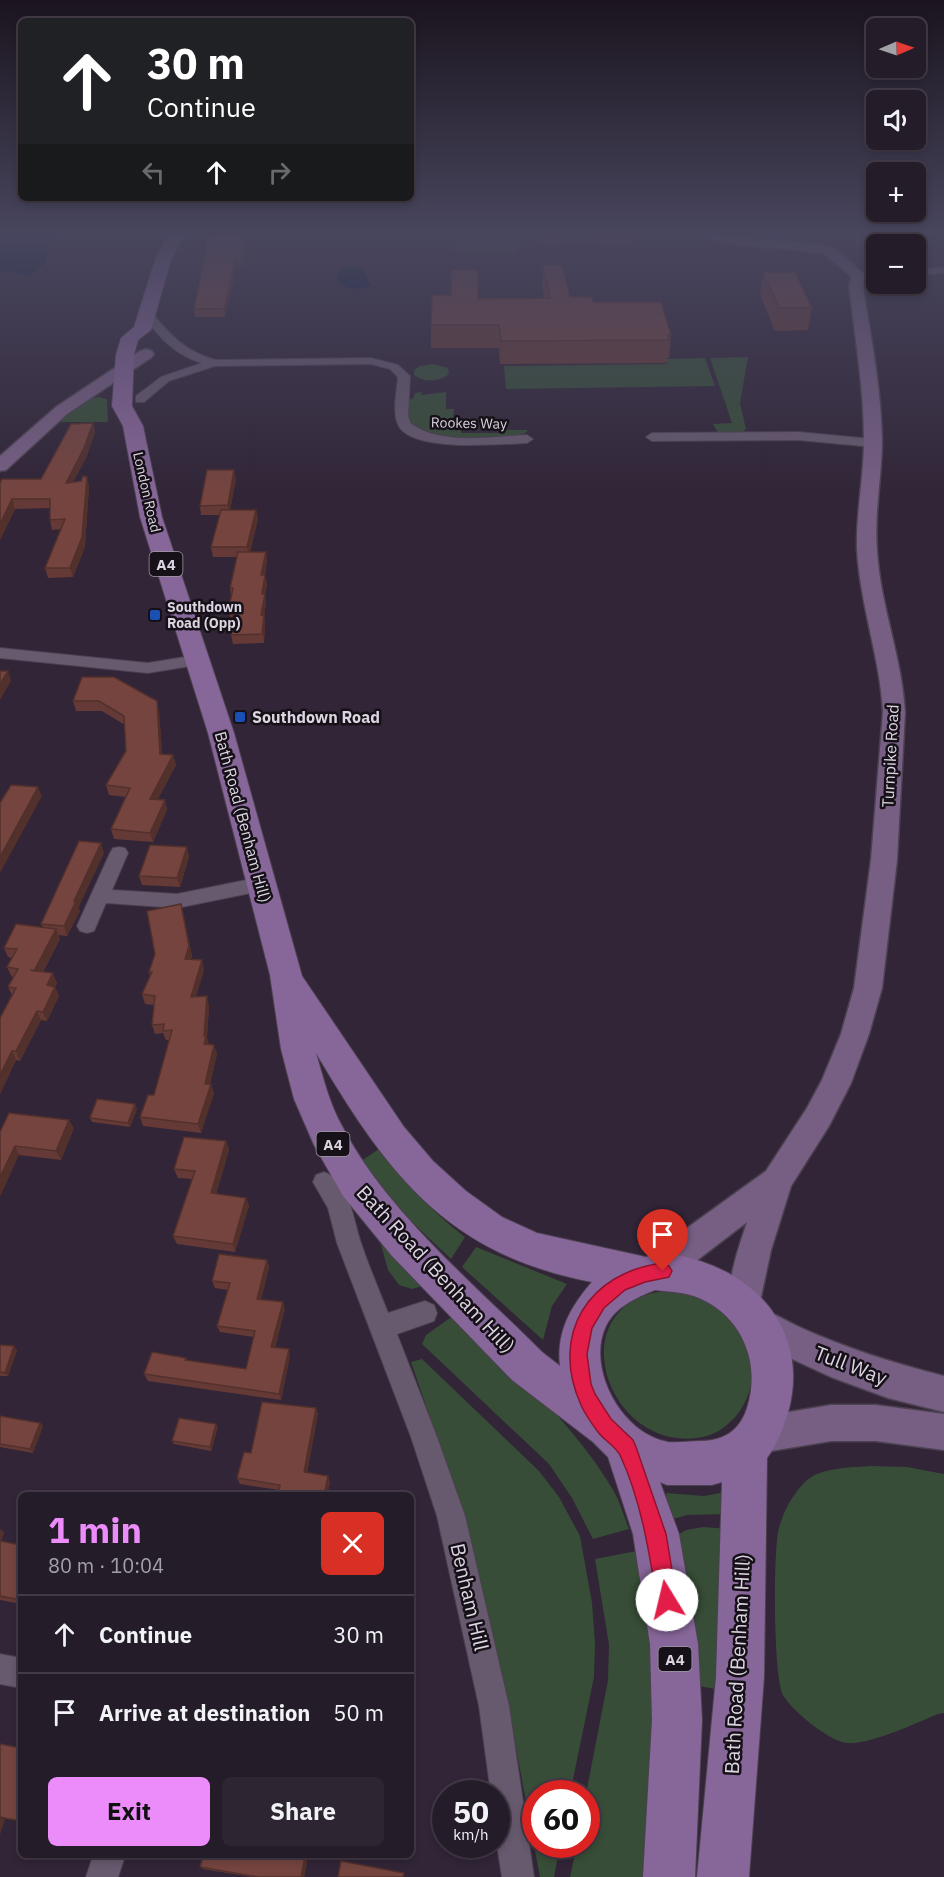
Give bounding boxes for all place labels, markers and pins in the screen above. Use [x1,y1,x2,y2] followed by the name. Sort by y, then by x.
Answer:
[167,598,242,632] place label: Southdown Road (Opp)
[148,608,162,622] marker: Southdown Road (Opp)
[252,707,380,727] place label: Southdown Road
[233,710,247,724] marker: Southdown Road
[637,1209,688,1271] pin

